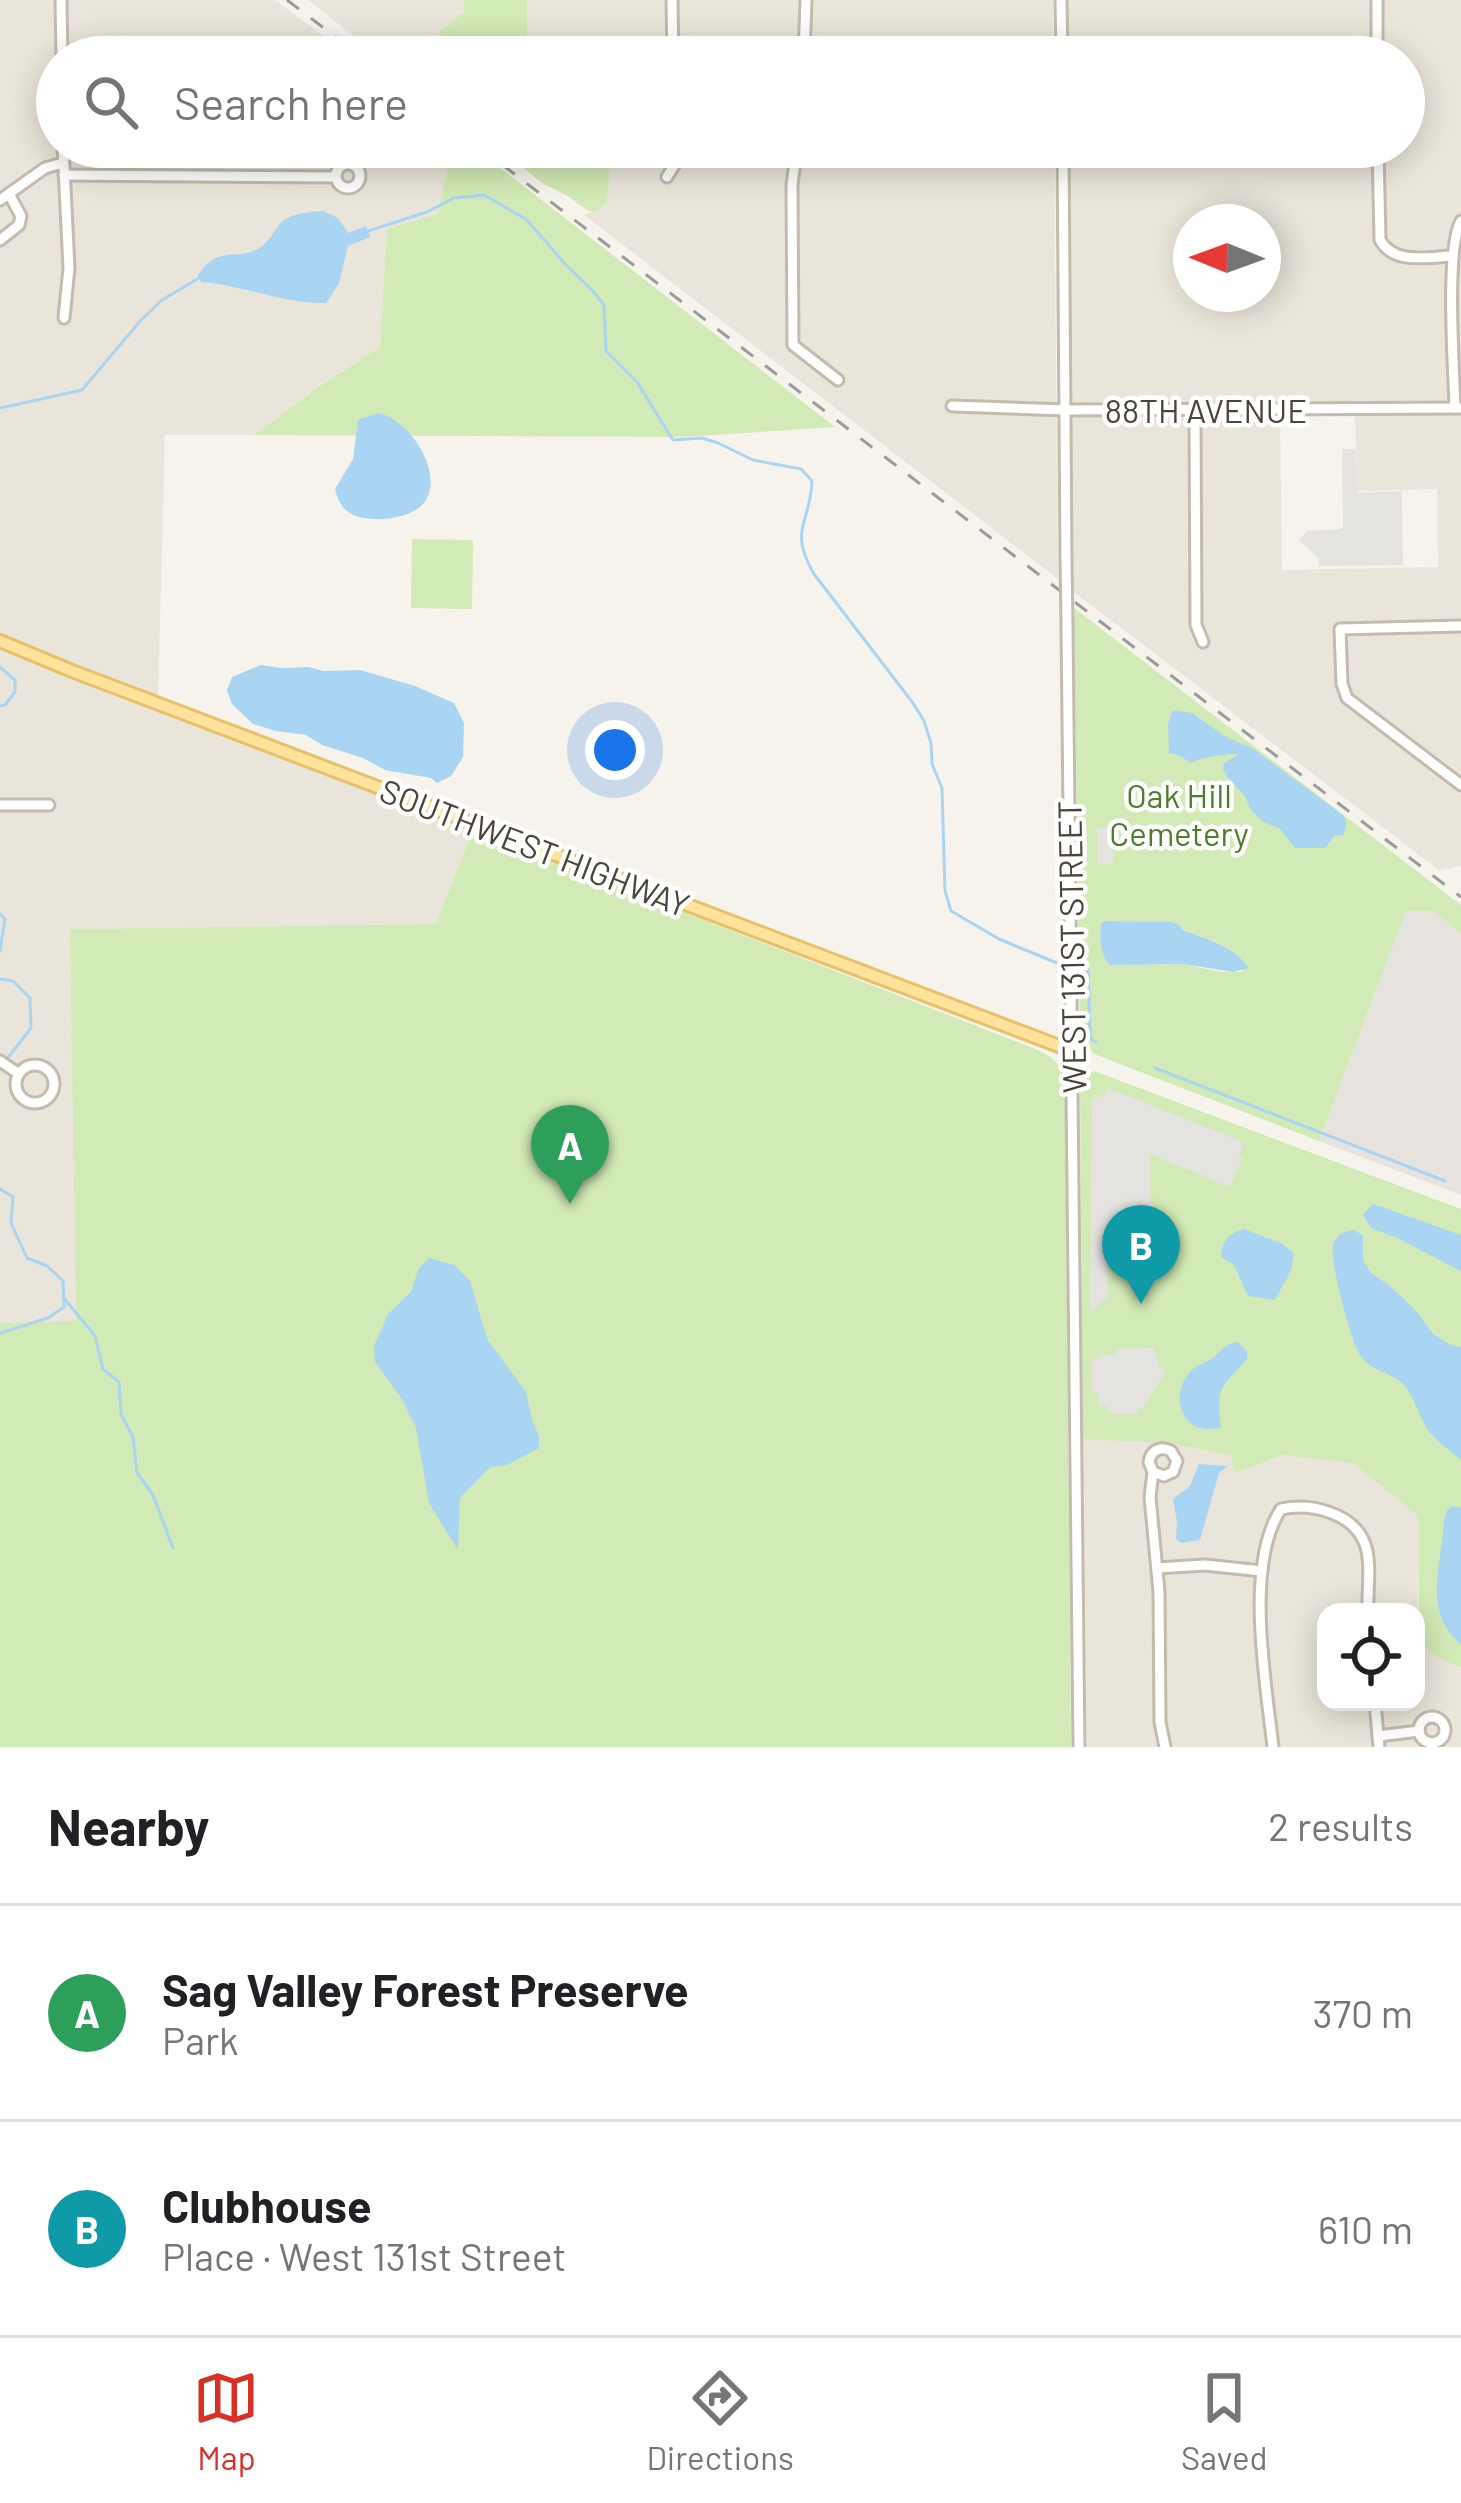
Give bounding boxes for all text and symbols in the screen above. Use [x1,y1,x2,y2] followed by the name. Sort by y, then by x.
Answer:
[36,36,1425,168] search box
[78,69,144,135] icon: search
[174,75,408,129] text: Search here
[1173,204,1281,312] north arrow
[1105,390,1307,430] street label: 88TH AVENUE
[585,720,645,780] your location
[375,770,695,924] street label: SOUTHWEST HIGHWAY
[1109,775,1249,853] park label: Oak Hill Cemetery
[1048,800,1094,1094] street label: WEST 131ST STREET
[531,1105,609,1204] pin: A
[1102,1205,1180,1304] pin: B
[1317,1603,1425,1711] map controls
[1317,1603,1425,1711] button: locate
[48,1795,209,1856] text: Nearby
[1268,1802,1413,1849] text: 2 results
[162,1962,689,2016] text: Sag Valley Forest Preserve
[74,1989,100,2036] text: A
[1312,1989,1413,2036] text: 370 m
[162,2016,239,2063] text: Park
[162,2178,372,2232] text: Clubhouse
[75,2205,99,2252] text: B
[1318,2205,1413,2252] text: 610 m
[162,2232,567,2279] text: Place · West 131st Street
[193,2365,259,2477] tab: Map
[646,2365,794,2477] tab: Directions
[1181,2365,1268,2477] tab: Saved

